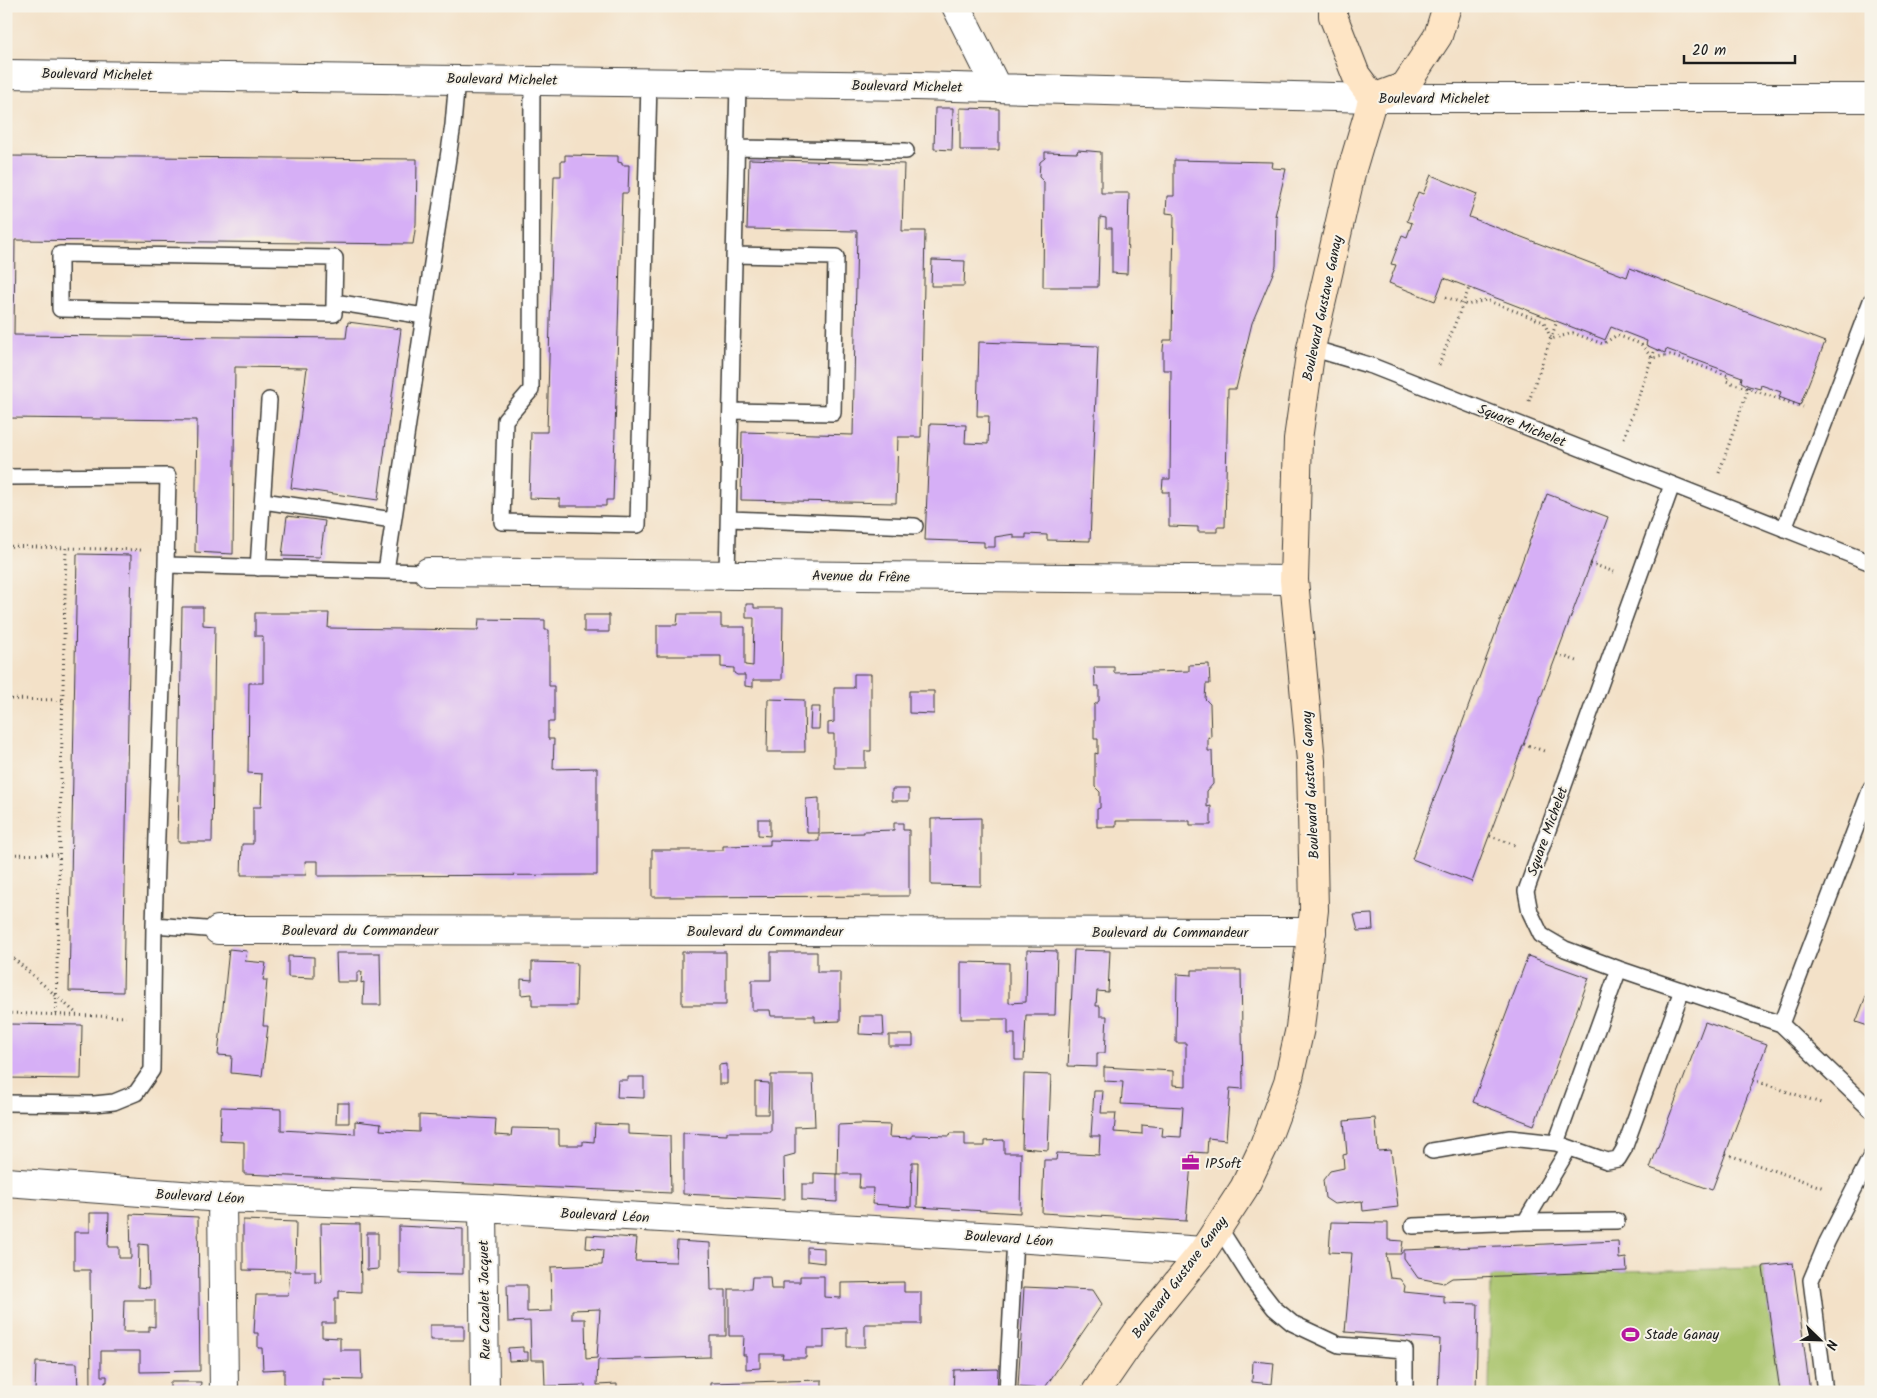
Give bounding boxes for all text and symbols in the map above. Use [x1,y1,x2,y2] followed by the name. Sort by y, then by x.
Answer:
[1684,32,1796,64] scale bar
[1692,39,1726,63] text: 20 m
[41,63,153,87] street label: Boulevard Michelet
[446,68,558,92] street label: Boulevard Michelet
[851,75,963,99] street label: Boulevard Michelet
[1379,88,1490,110] street label: Boulevard Michelet
[1297,233,1349,383] street label: Boulevard Gustave Ganay
[1474,398,1570,454] street label: Square Michelet
[812,565,911,589] street label: Avenue du Frêne
[1296,710,1326,860] street label: Boulevard Gustave Ganay
[1522,783,1574,879] street label: Square Michelet
[282,920,440,942] street label: Boulevard du Commandeur
[687,921,845,943] street label: Boulevard du Commandeur
[1092,922,1250,944] street label: Boulevard du Commandeur
[1181,1153,1201,1173] office icon: IPSoft
[1205,1153,1242,1175] place label: IPSoft
[155,1184,245,1210] street label: Boulevard Léon
[560,1203,650,1229] street label: Boulevard Léon
[1126,1211,1233,1343] street label: Boulevard Gustave Ganay
[964,1225,1054,1253] street label: Boulevard Léon
[473,1239,497,1360] street label: Rue Cazalet Jacquet
[1794,1316,1844,1366] north arrow
[1621,1324,1641,1344] sports icon: Stade Ganay
[1645,1324,1719,1346] place label: Stade Ganay
[1819,1336,1843,1353] text: N

